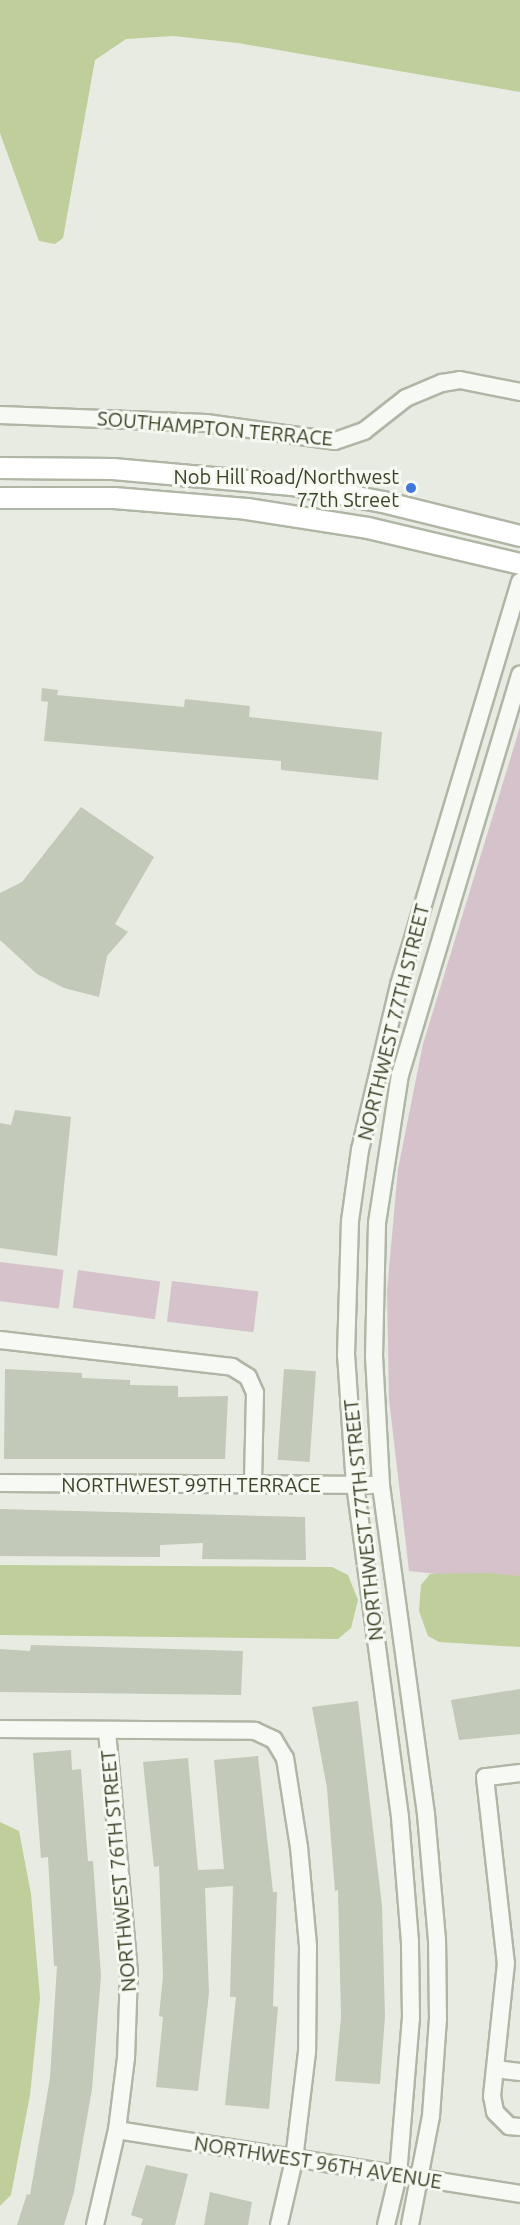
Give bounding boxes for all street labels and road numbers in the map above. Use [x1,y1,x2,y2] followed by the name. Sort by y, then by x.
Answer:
[96,406,334,450] street label: SOUTHAMPTON TERRACE
[352,901,434,1143] street label: NORTHWEST 77TH STREET
[338,1398,388,1642] street label: NORTHWEST 77TH STREET
[61,1472,321,1496] street label: NORTHWEST 99TH TERRACE
[95,1749,141,1993] street label: NORTHWEST 76TH STREET
[192,2131,444,2193] street label: NORTHWEST 96TH AVENUE

